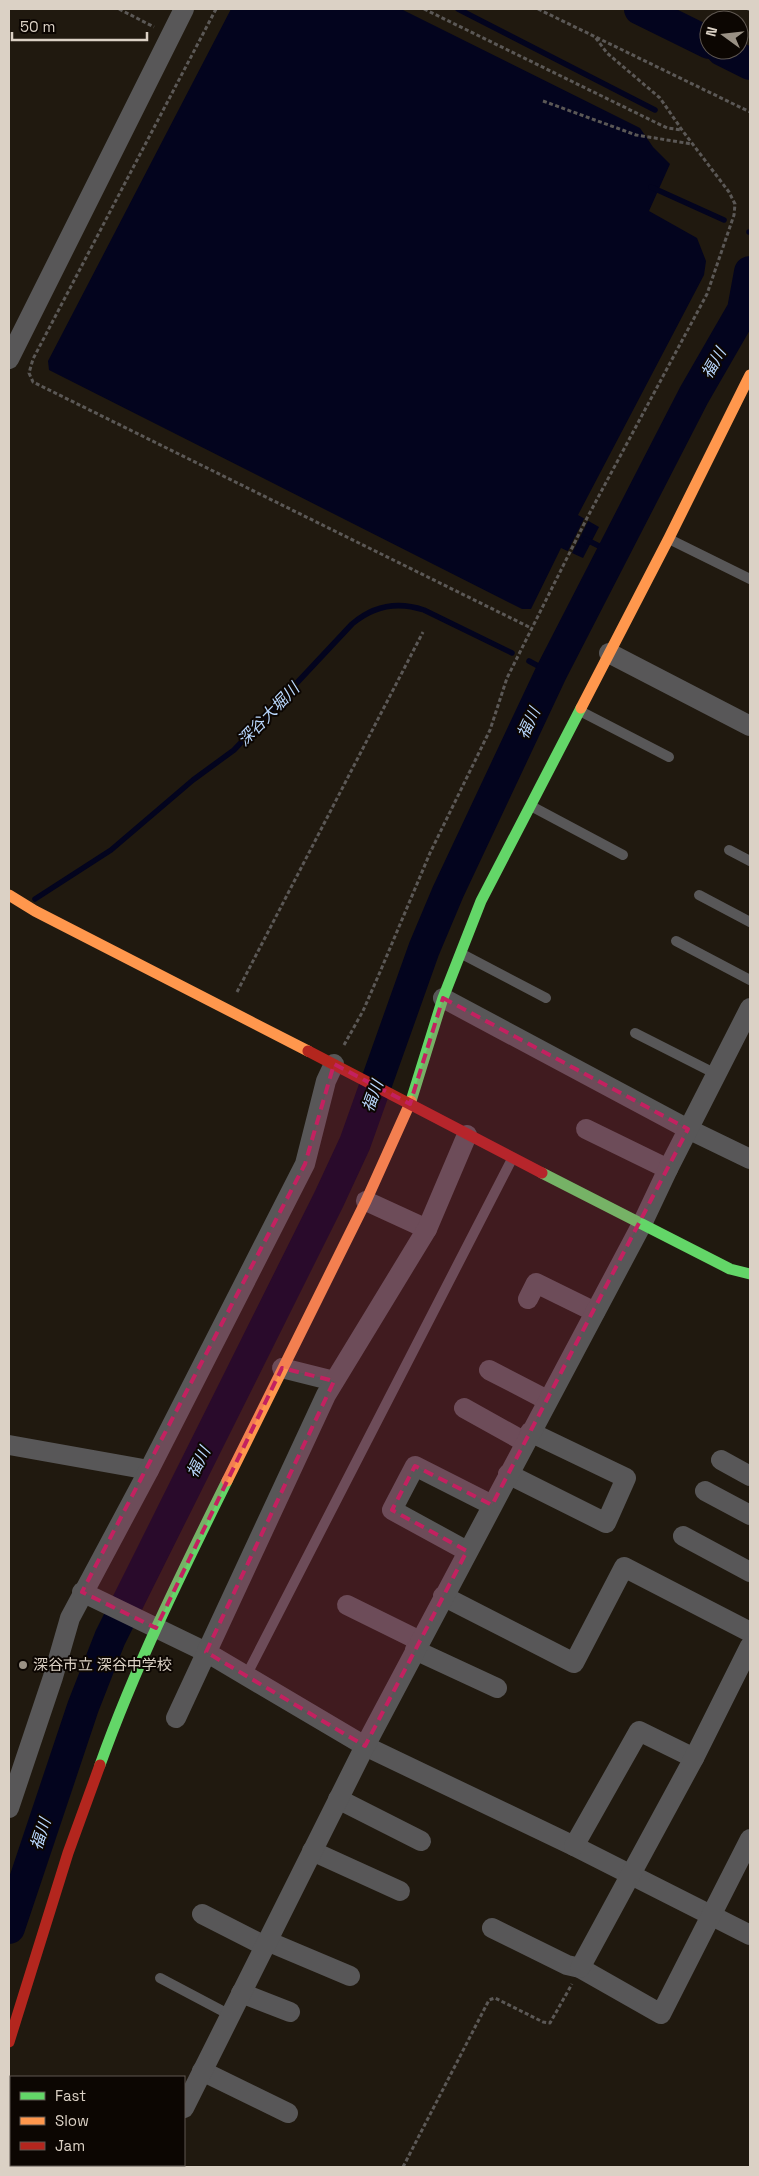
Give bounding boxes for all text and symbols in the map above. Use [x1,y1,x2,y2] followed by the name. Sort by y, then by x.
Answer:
[12,10,148,42] scale bar
[699,10,749,60] north arrow
[20,17,55,36] text: 50 m
[702,25,721,39] text: N
[696,342,732,382] water label: 福川
[233,677,305,750] water label: 深谷大堀川
[512,702,546,742] water label: 福川
[357,1076,388,1115] water label: 福川
[182,1441,216,1481] water label: 福川
[33,1655,172,1674] place label: 深谷市立 深谷中学校
[17,1659,29,1671] marker: 深谷市立 深谷中学校
[26,1814,56,1853] water label: 福川
[10,2076,185,2166] legend
[55,2086,86,2105] text: Fast
[55,2111,89,2130] text: Slow
[55,2136,85,2155] text: Jam

